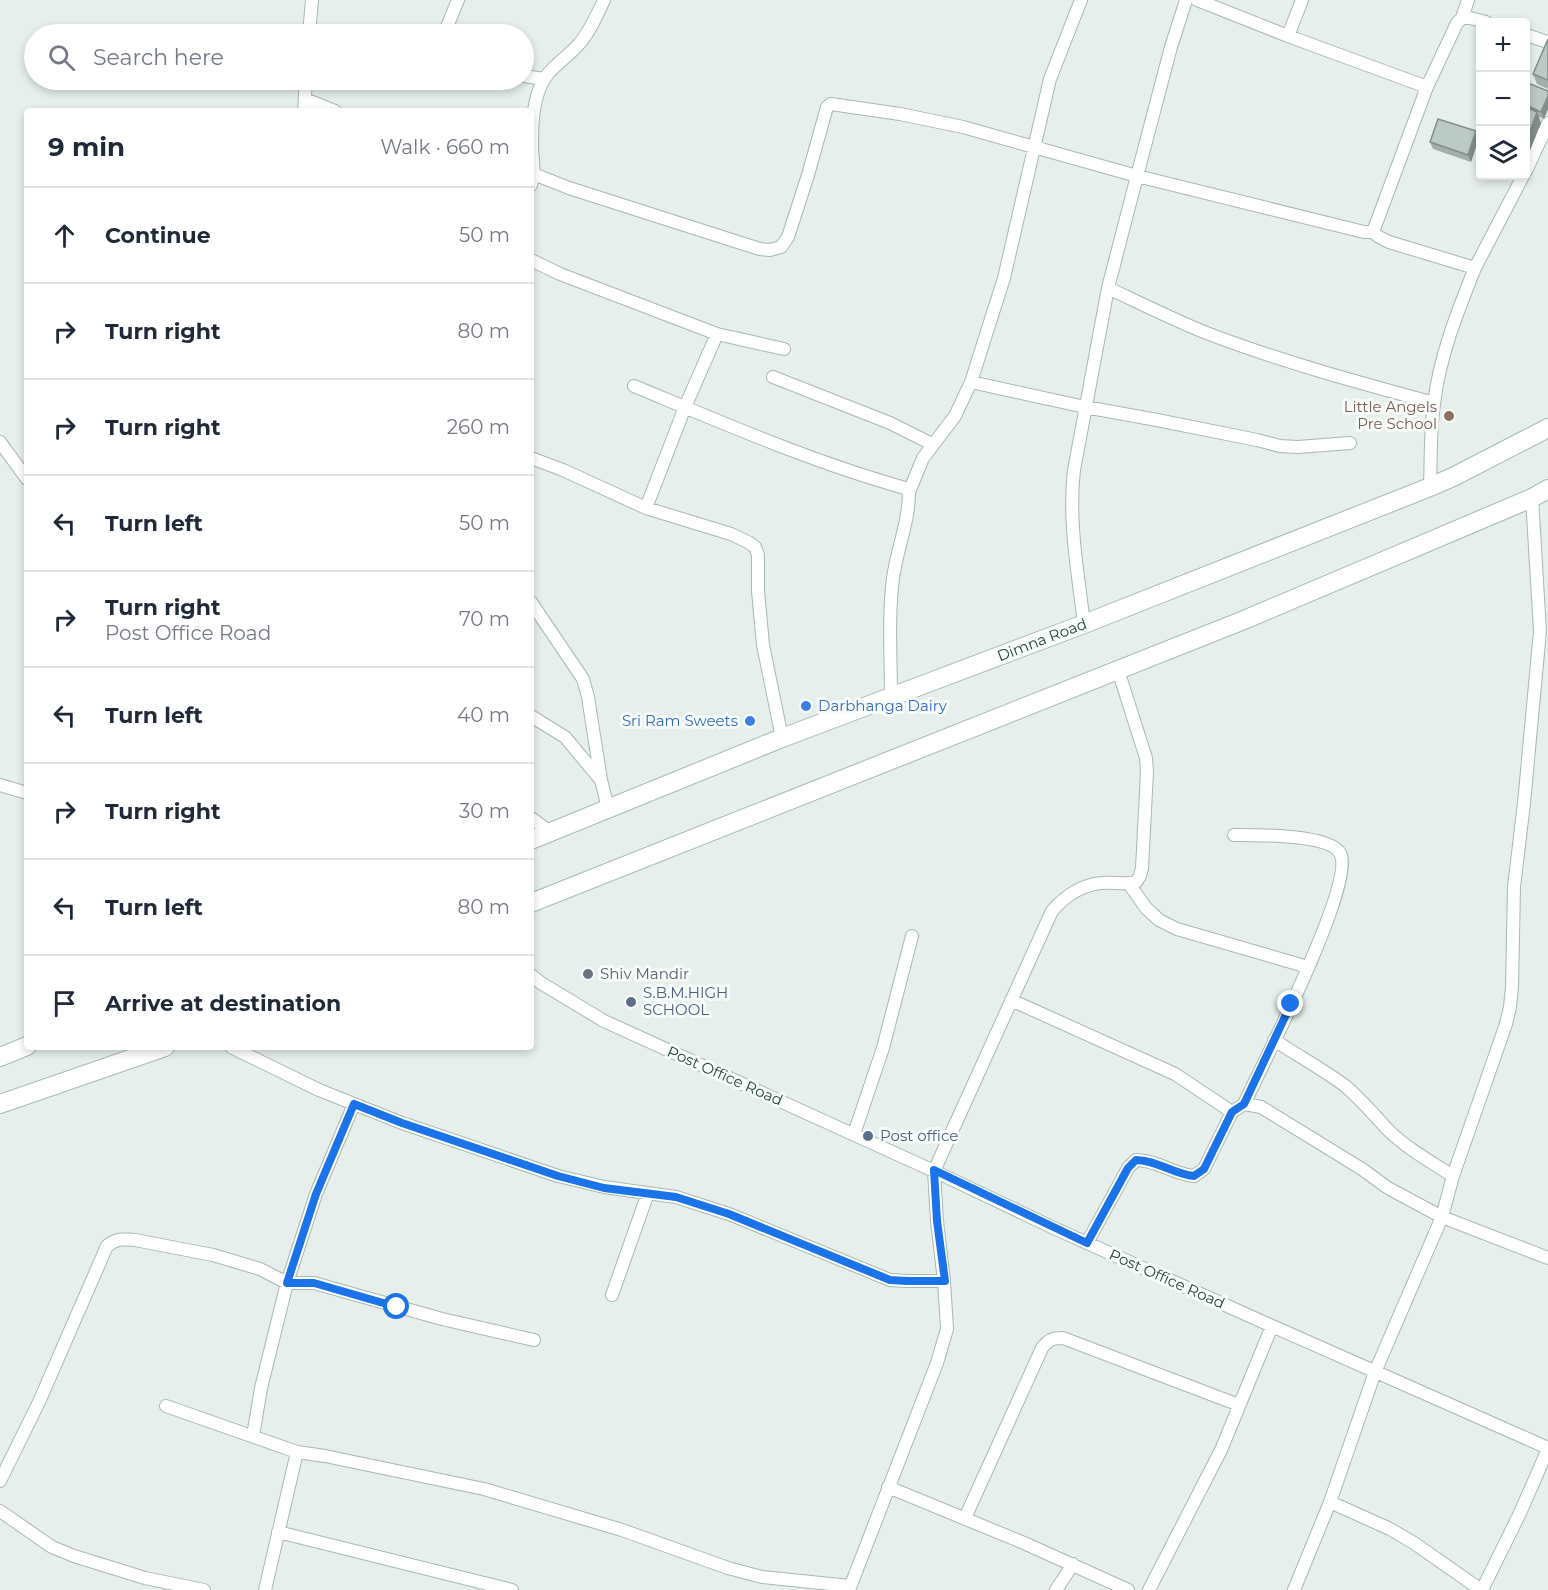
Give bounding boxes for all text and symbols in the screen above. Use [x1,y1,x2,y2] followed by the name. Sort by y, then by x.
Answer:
[1476,18,1530,180] map controls
[1476,18,1530,72] button: +
[24,24,534,90] search box
[45,41,78,74] icon: search
[93,44,224,71] text: Search here
[1476,72,1530,126] button: −
[1476,126,1530,180] button: layers
[48,131,125,163] text: 9 min
[380,135,510,159] text: Walk · 660 m
[48,219,81,252] icon: ahead
[105,222,211,249] text: Continue
[459,223,510,247] text: 50 m
[48,315,81,348] icon: right
[105,318,220,345] text: Turn right
[458,319,510,343] text: 80 m
[1344,397,1437,433] place label: Little Angels Pre School
[1442,409,1456,423] marker: Little Angels Pre School
[48,411,81,444] icon: right
[105,414,220,441] text: Turn right
[447,415,510,439] text: 260 m
[48,507,81,540] icon: left
[105,510,203,537] text: Turn left
[459,511,510,535] text: 50 m
[105,594,220,621] text: Turn right
[48,603,81,636] icon: right
[459,607,510,631] text: 70 m
[994,614,1089,665] street label: Dimna Road
[105,621,271,645] text: Post Office Road
[818,696,948,715] place label: Darbhanga Dairy
[48,699,81,732] icon: left
[799,699,813,713] marker: Darbhanga Dairy
[105,702,203,729] text: Turn left
[457,703,510,727] text: 40 m
[622,711,738,730] place label: Sri Ram Sweets
[743,714,757,728] marker: Sri Ram Sweets
[48,795,81,828] icon: right
[105,798,220,825] text: Turn right
[459,799,510,823] text: 30 m
[48,891,81,924] icon: left
[105,894,203,921] text: Turn left
[458,895,510,919] text: 80 m
[600,964,689,983] place label: Shiv Mandir
[581,967,595,981] marker: Shiv Mandir
[643,983,728,1019] place label: S.B.M.HIGH SCHOOL
[48,987,81,1020] icon: arrive
[105,990,341,1017] text: Arrive at destination
[1277,990,1303,1016] route end
[624,995,638,1009] marker: S.B.M.HIGH SCHOOL
[664,1042,786,1110] street label: Post Office Road
[880,1126,958,1145] place label: Post office
[861,1129,875,1143] marker: Post office
[1106,1245,1228,1313] street label: Post Office Road
[383,1293,409,1319] route start

